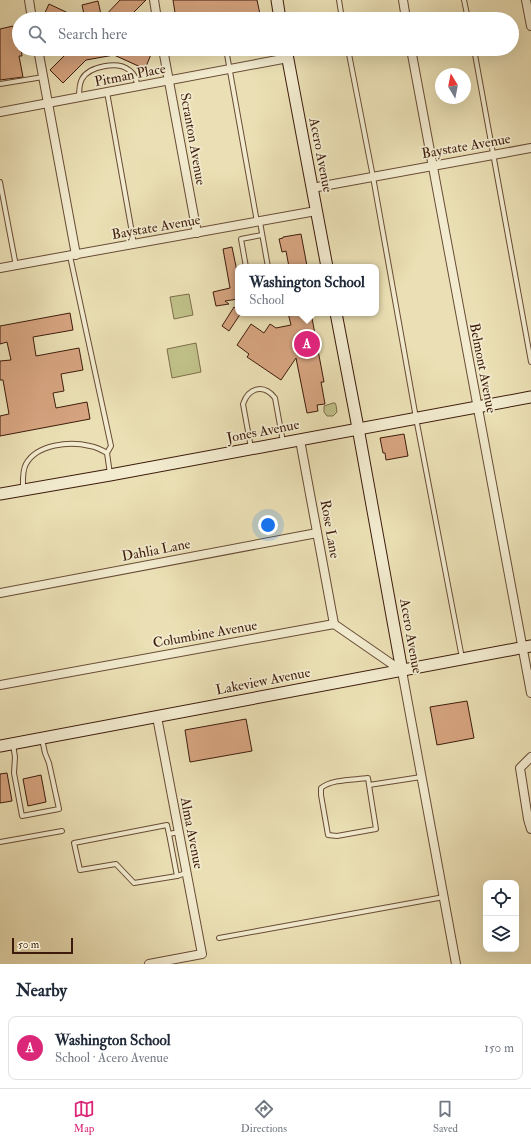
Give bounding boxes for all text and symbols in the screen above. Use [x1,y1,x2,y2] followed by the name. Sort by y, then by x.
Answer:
[12,12,519,56] search box
[26,23,48,45] icon: search
[58,25,127,44] text: Search here
[93,60,167,90] street label: Pitman Place
[435,68,471,104] north arrow
[177,91,210,187] street label: Scranton Avenue
[305,115,337,194] street label: Acero Avenue
[420,130,512,163] street label: Baystate Avenue
[110,211,202,244] street label: Baystate Avenue
[235,264,379,316] popup
[249,273,365,292] text: Washington School
[249,292,284,308] text: School
[466,322,500,415] street label: Belmont Avenue
[294,329,320,359] pin: A
[224,416,301,447] street label: Jones Avenue
[316,498,344,560] street label: Rose Lane
[258,515,278,535] your location
[120,535,192,565] street label: Dahlia Lane
[396,596,426,675] street label: Acero Avenue
[152,616,259,652] street label: Columbine Avenue
[214,663,312,698] street label: Lakeview Avenue
[177,795,207,870] street label: Alma Avenue
[483,880,519,952] map controls
[483,880,519,916] button: locate
[483,916,519,952] button: layers
[12,936,73,955] scale bar
[18,938,39,951] text: 50 m
[16,980,67,1001] text: Nearby
[55,1031,171,1050] text: Washington School
[26,1040,34,1056] text: A
[484,1040,514,1056] text: 150 m
[55,1050,168,1066] text: School · Acero Avenue
[73,1098,95,1135] tab: Map
[241,1098,287,1135] tab: Directions
[433,1098,458,1135] tab: Saved

